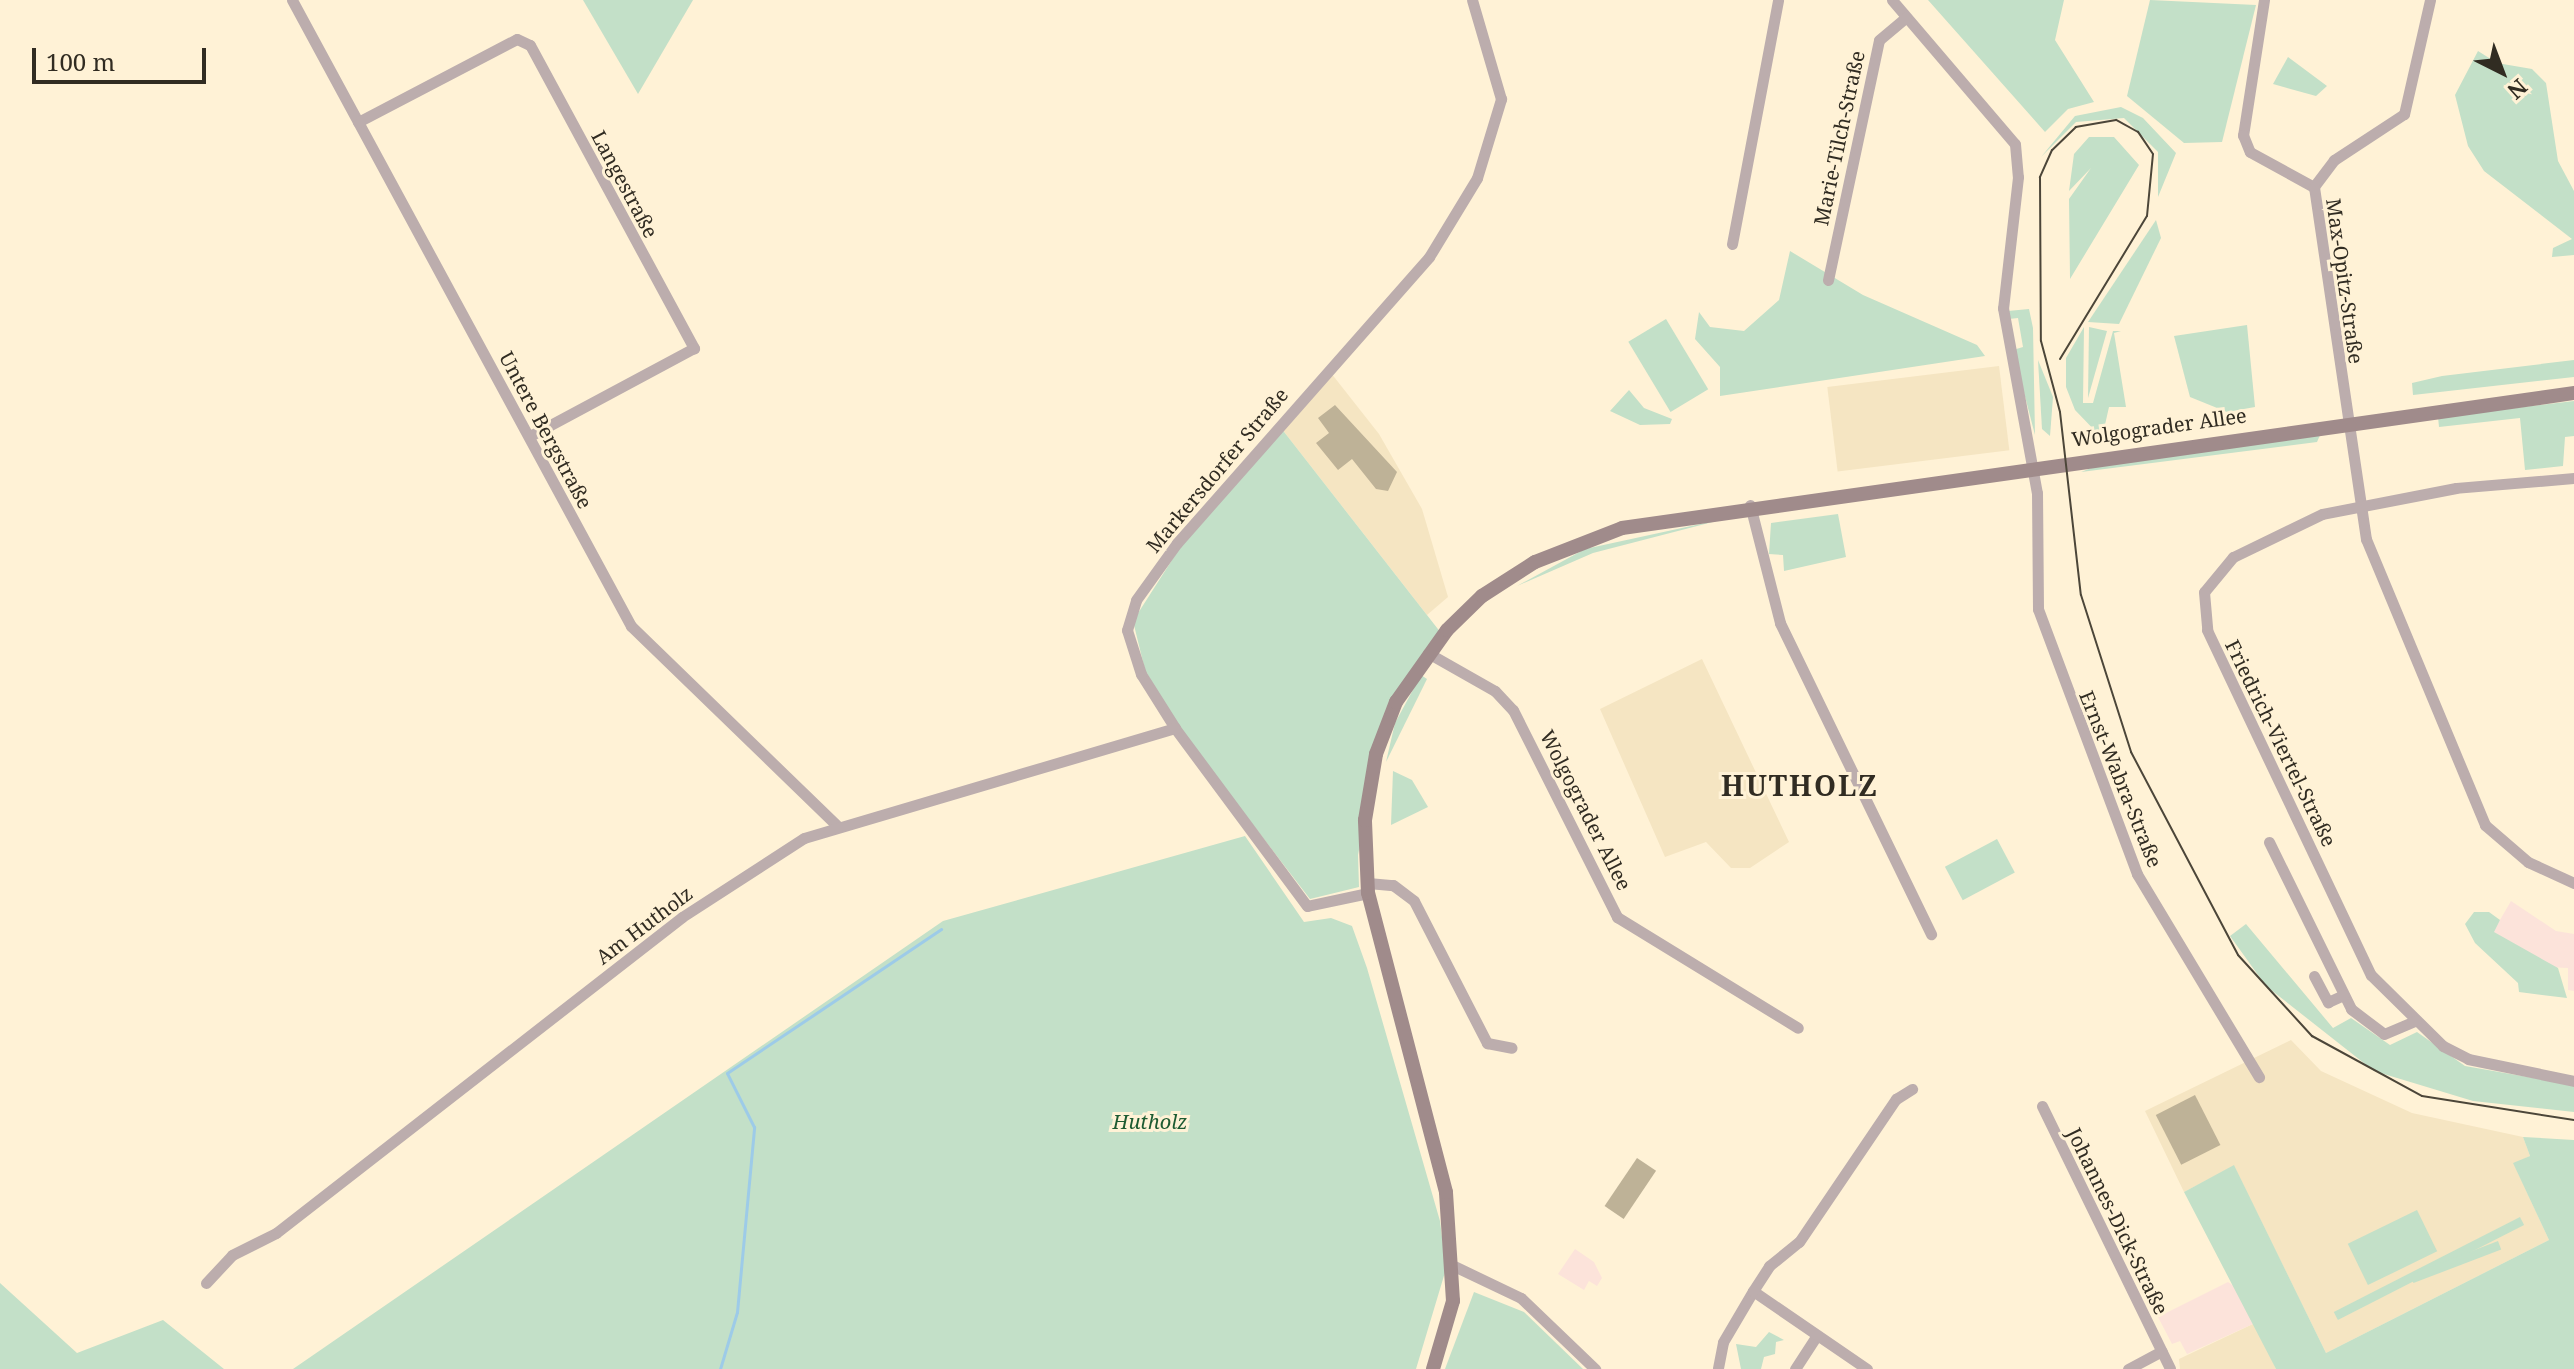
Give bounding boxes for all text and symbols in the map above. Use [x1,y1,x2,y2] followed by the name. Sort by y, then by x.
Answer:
[36,32,210,82] scale bar
[2462,32,2542,112] north arrow
[46,45,115,78] text: 100 m
[1809,48,1869,228] street label: Marie-Tilch-Straße
[2502,73,2535,107] text: N
[587,126,663,242] street label: Langestraße
[2322,197,2368,365] street label: Max-Opitz-Straße
[495,347,597,513] street label: Untere Bergstraße
[1141,383,1293,557] street label: Markersdorfer Straße
[2070,403,2248,451] street label: Wolgograder Allee
[2220,636,2342,850] street label: Friedrich-Viertel-Straße
[2075,687,2167,871] street label: Ernst-Wabra-Straße
[1535,726,1637,894] street label: Wolgograder Allee
[1721,768,1879,802] district label: HUTHOLZ
[591,881,697,969] street label: Am Hutholz
[1113,1109,1187,1133] park label: Hutholz
[2062,1124,2174,1318] street label: Johannes-Dick-Straße

